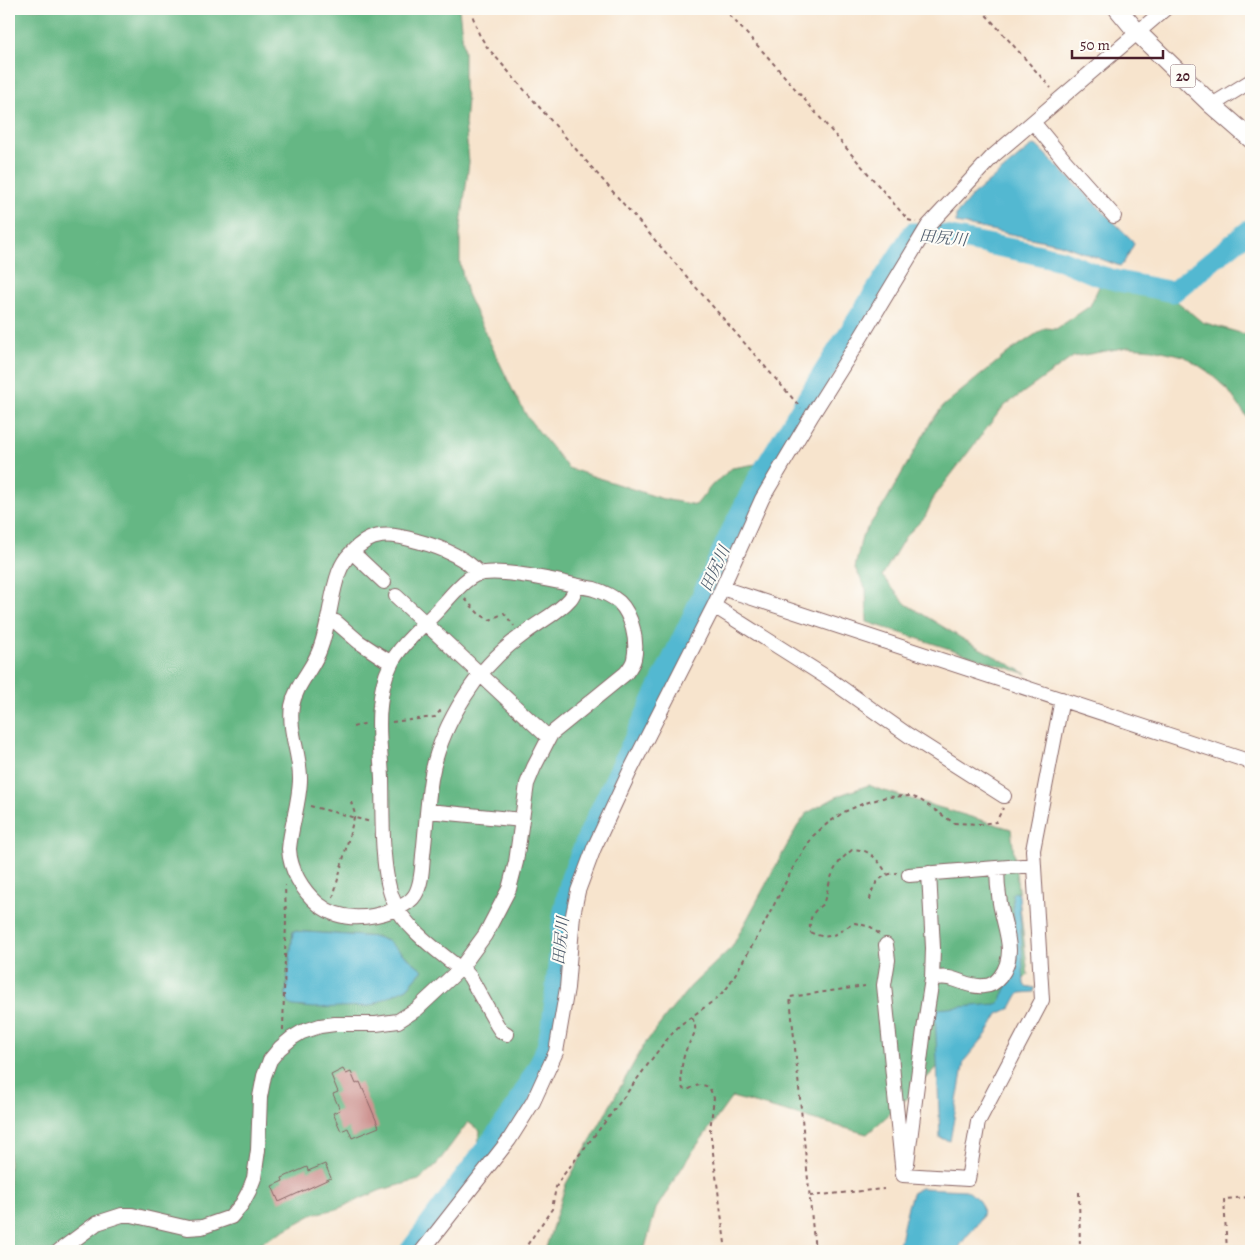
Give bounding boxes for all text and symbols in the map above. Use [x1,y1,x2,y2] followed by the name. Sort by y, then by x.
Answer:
[1072,28,1164,60] scale bar
[1080,35,1110,55] text: 50 m
[1170,64,1196,88] road number: 20
[918,225,970,252] water label: 田尻川
[695,541,736,595] water label: 田尻川
[548,914,575,966] water label: 田尻川

